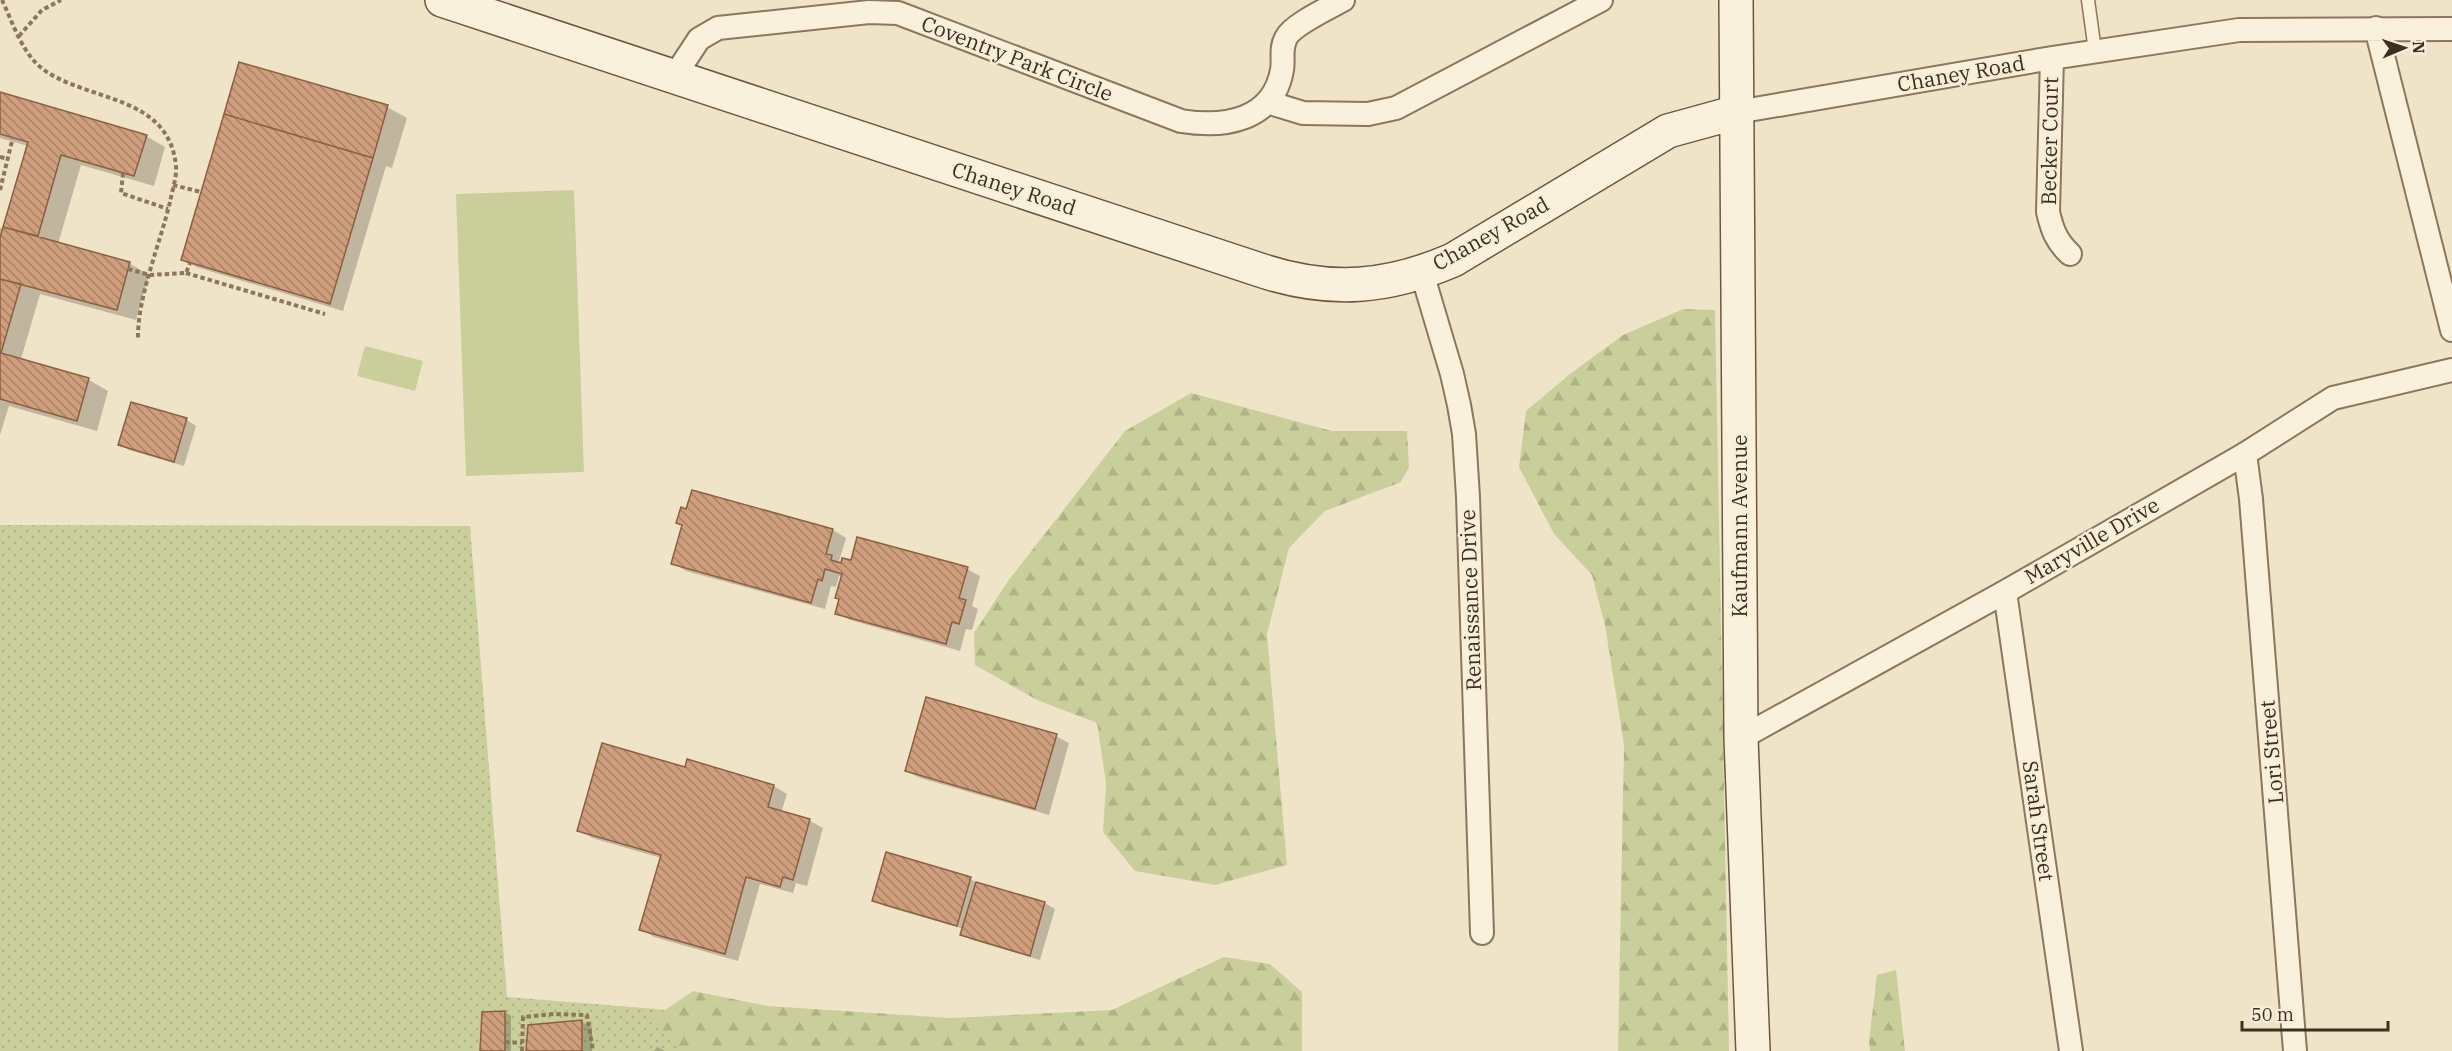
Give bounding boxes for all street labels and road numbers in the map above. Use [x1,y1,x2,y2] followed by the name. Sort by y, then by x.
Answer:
[918,9,1117,107] street label: Coventry Park Circle
[1895,48,2027,98] street label: Chaney Road
[2034,76,2064,206] street label: Becker Court
[949,155,1080,221] street label: Chaney Road
[1427,190,1554,277] street label: Chaney Road
[1725,434,1753,618] street label: Kaufmann Avenue
[2019,490,2164,590] street label: Maryville Drive
[1453,509,1487,691] street label: Renaissance Drive
[2253,699,2289,805] street label: Lori Street
[2017,759,2061,883] street label: Sarah Street

